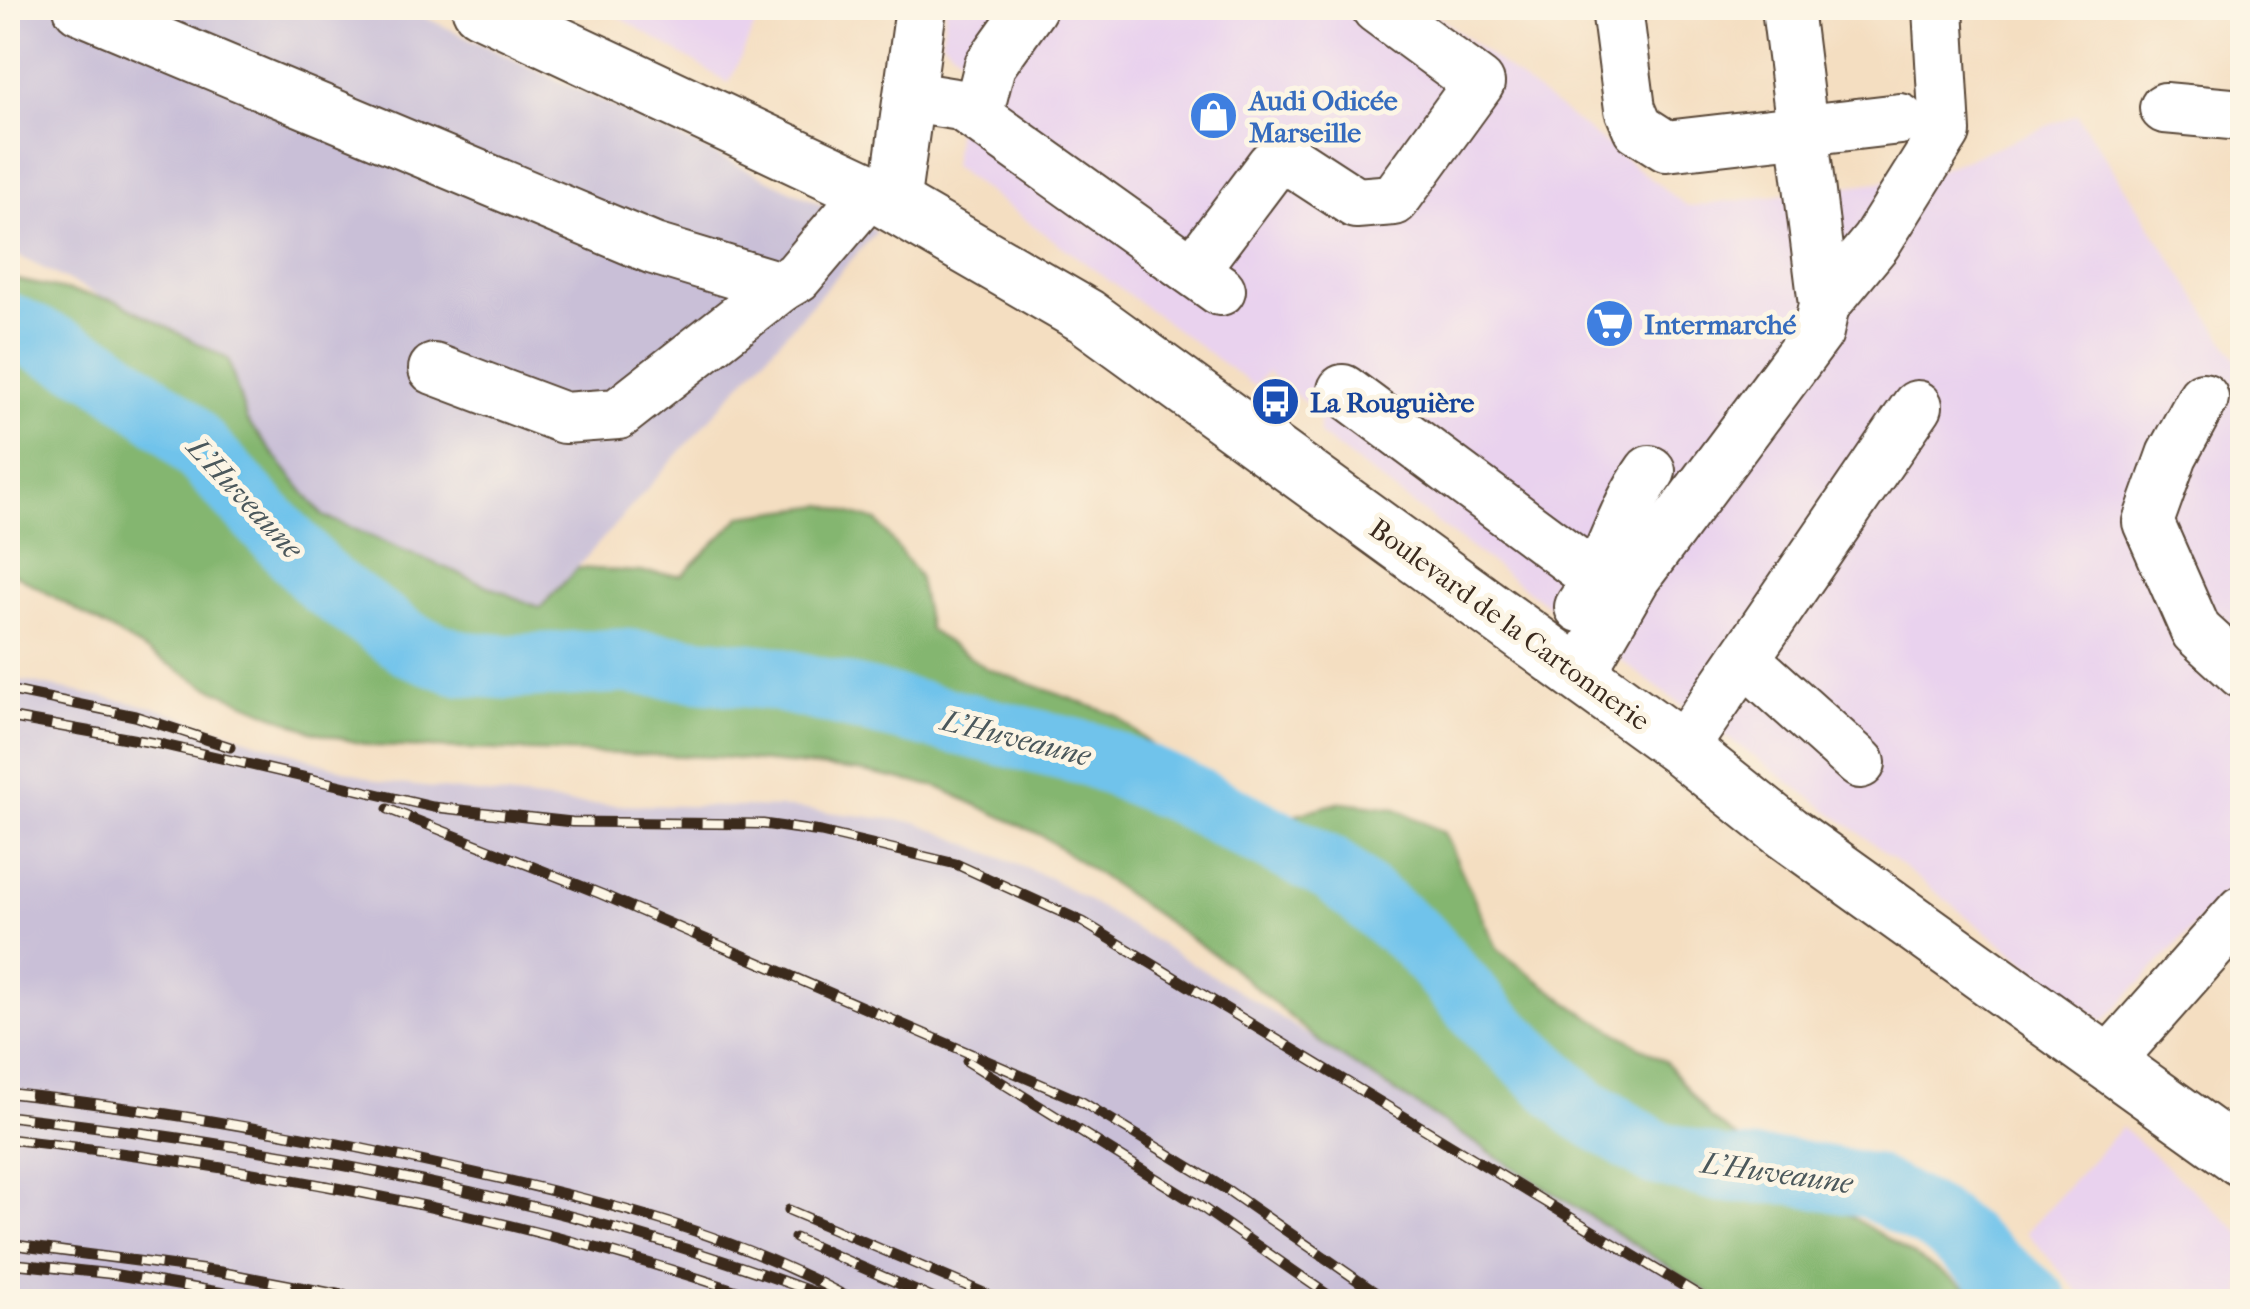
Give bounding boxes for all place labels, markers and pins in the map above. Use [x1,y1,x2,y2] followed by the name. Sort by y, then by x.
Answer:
[1247,84,1398,149] place label: Audi Odicée Marseille
[1188,90,1240,142] shop icon: Audi Odicée Marseille
[1583,298,1635,350] supermarket icon: Intermarché
[1644,308,1797,341] place label: Intermarché
[1249,376,1301,428] bus stop icon: La Rouguière
[1310,386,1475,419] place label: La Rouguière

